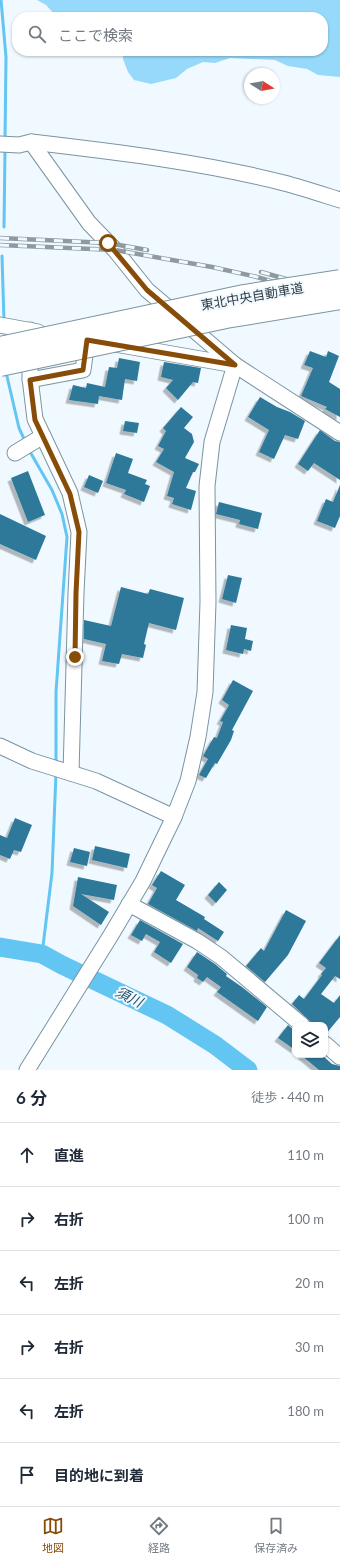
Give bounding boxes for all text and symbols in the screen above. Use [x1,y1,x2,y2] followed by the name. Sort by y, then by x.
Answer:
[12,12,328,56] search box
[26,23,48,45] icon: search
[58,26,133,44] text: ここで検索
[244,68,280,104] north arrow
[99,234,117,252] route start
[199,279,305,313] street label: 東北中央自動車道
[66,648,84,666] route end
[113,983,147,1011] water label: 須川
[292,1022,328,1058] map controls
[292,1022,328,1058] button: layers
[16,1087,47,1108] text: 6 分
[251,1089,324,1105] text: 徒歩 · 440 m
[16,1144,38,1166] icon: ahead
[54,1146,84,1164] text: 直進
[287,1147,324,1163] text: 110 m
[16,1208,38,1230] icon: right
[54,1210,84,1228] text: 右折
[287,1211,324,1227] text: 100 m
[16,1272,38,1294] icon: left
[54,1274,84,1292] text: 左折
[295,1275,324,1291] text: 20 m
[16,1336,38,1358] icon: right
[54,1338,84,1356] text: 右折
[295,1339,324,1355] text: 30 m
[16,1400,38,1422] icon: left
[54,1402,84,1420] text: 左折
[287,1403,324,1419] text: 180 m
[16,1464,38,1486] icon: arrive
[54,1466,144,1484] text: 目的地に到着
[42,1515,64,1555] tab: 地図
[148,1515,170,1555] tab: 経路
[254,1515,298,1555] tab: 保存済み

